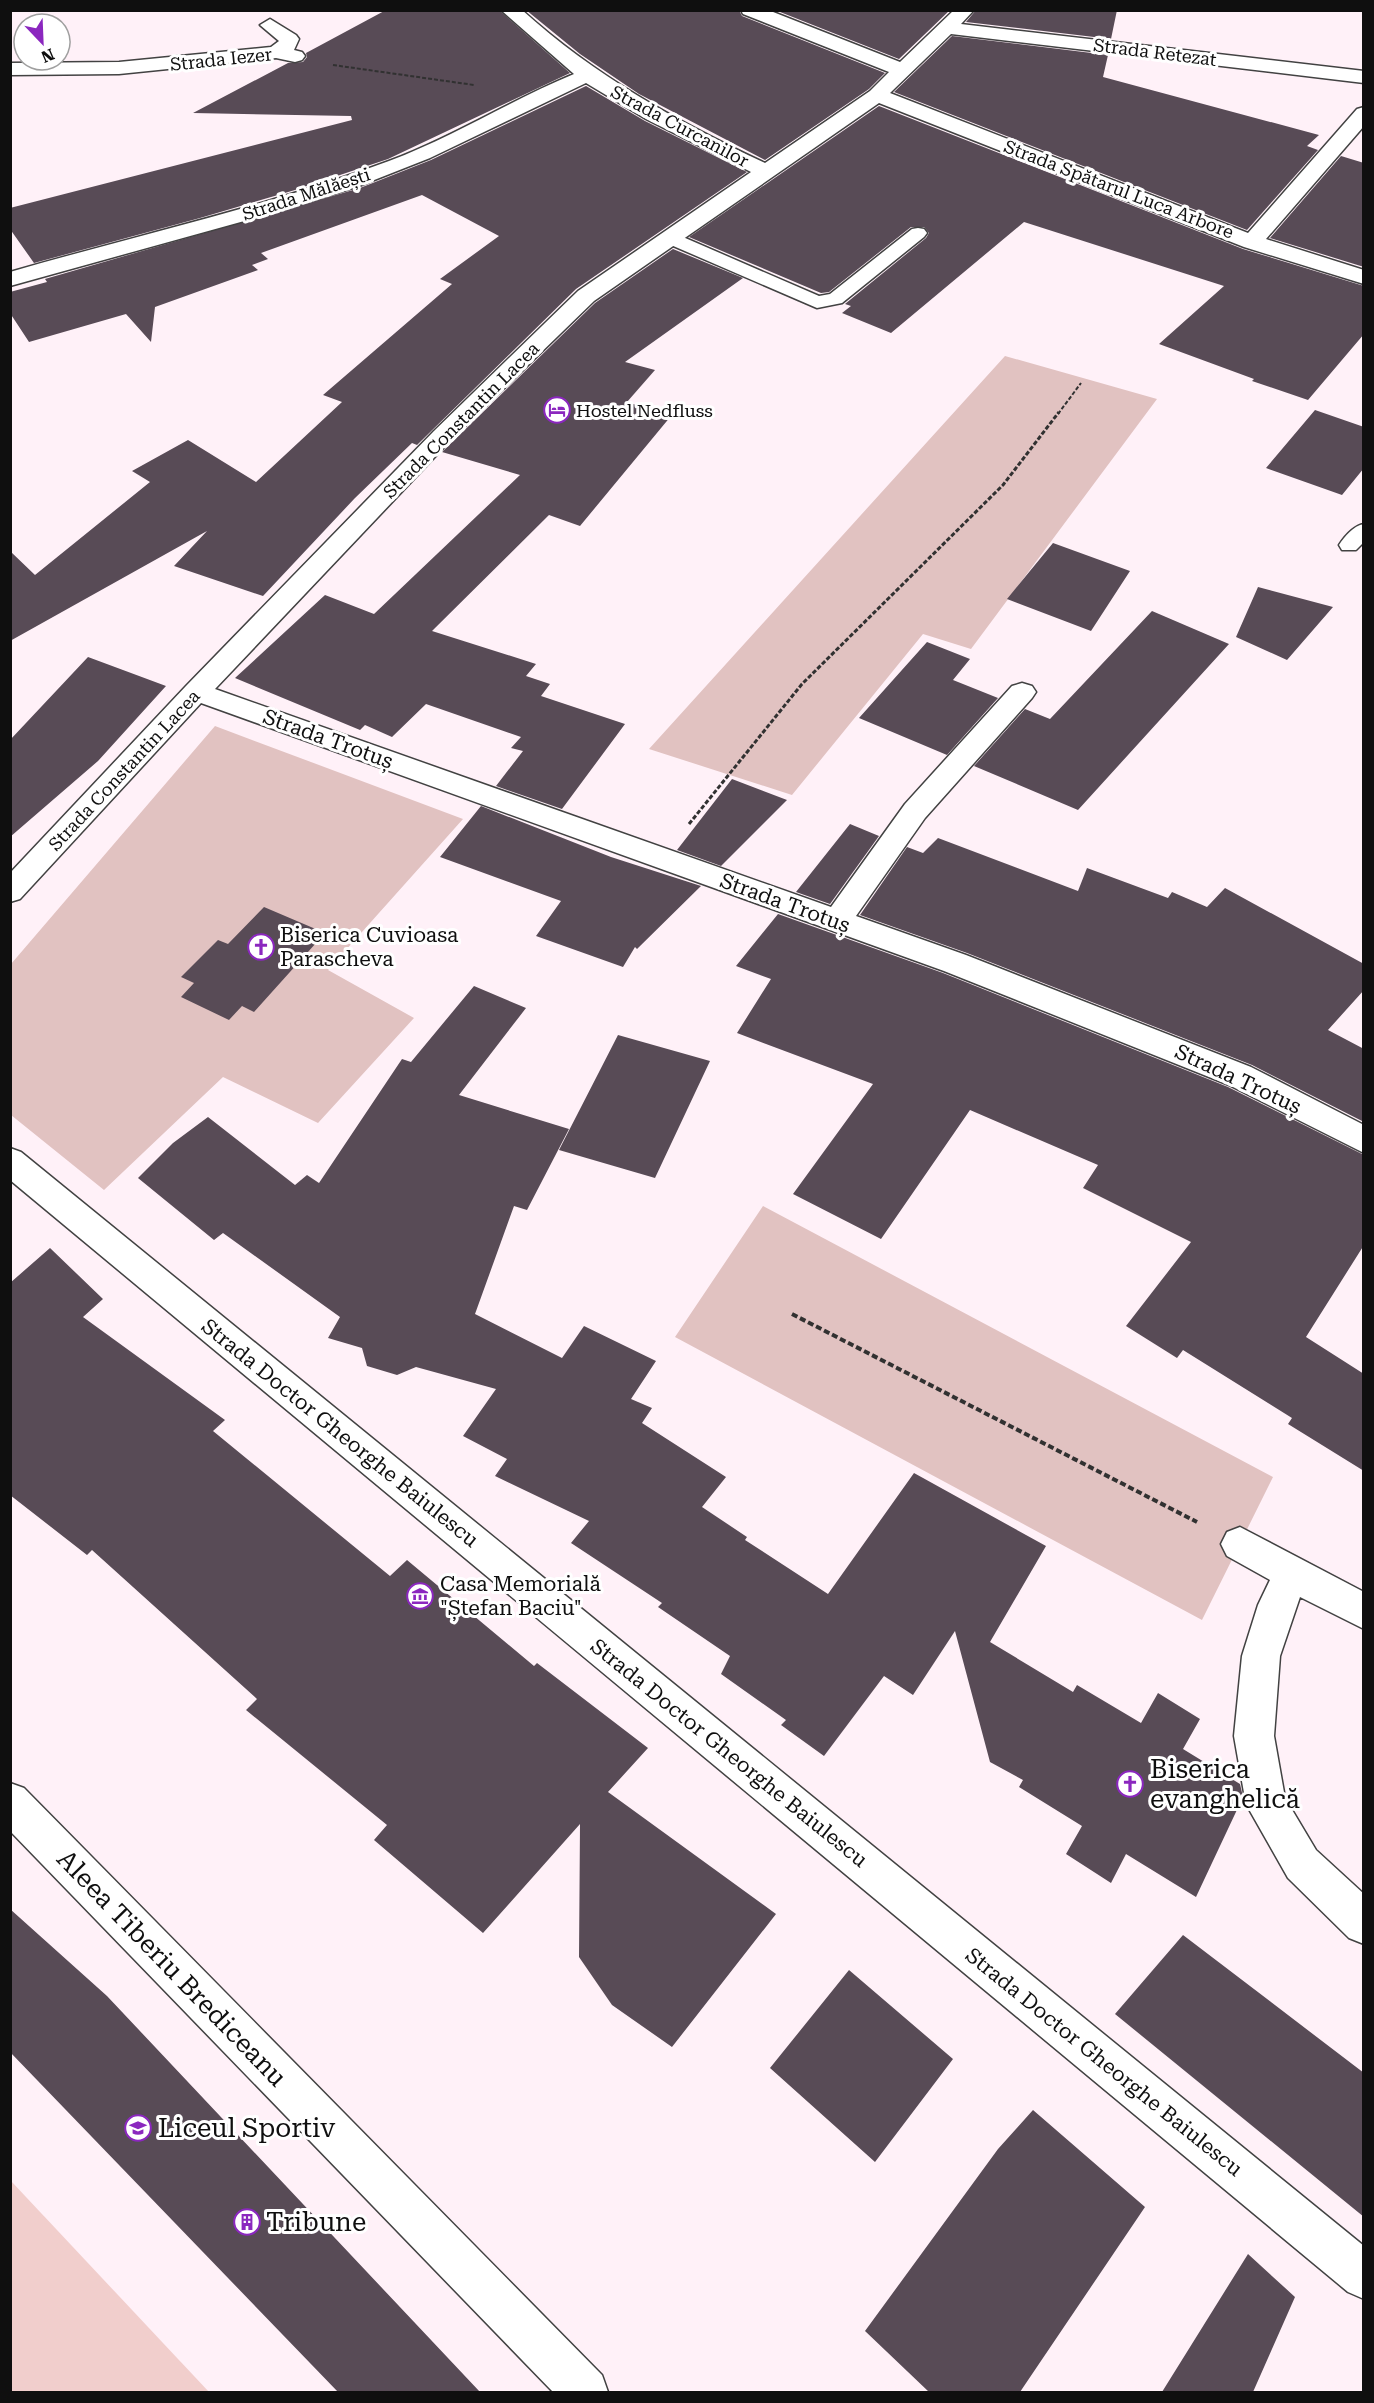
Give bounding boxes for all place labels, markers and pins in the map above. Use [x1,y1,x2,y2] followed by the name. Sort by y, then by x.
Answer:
[542,395,572,425] hotel icon: Hostel Nedfluss
[576,400,713,421] place label: Hostel Nedfluss
[280,923,459,971] place label: Biserica Cuvioasa Parascheva
[246,932,276,962] church icon: Biserica Cuvioasa Parascheva
[440,1572,602,1622] place label: Casa Memorială "Ștefan Baciu"
[405,1581,435,1611] museum icon: Casa Memorială "Ștefan Baciu"
[1150,1754,1300,1814] place label: Biserica evanghelică
[1115,1769,1145,1799] church icon: Biserica evanghelică
[123,2113,153,2143] school or university icon: Liceul Sportiv
[158,2113,335,2143] place label: Liceul Sportiv
[232,2207,262,2237] building icon: Tribune
[266,2207,366,2237] place label: Tribune

